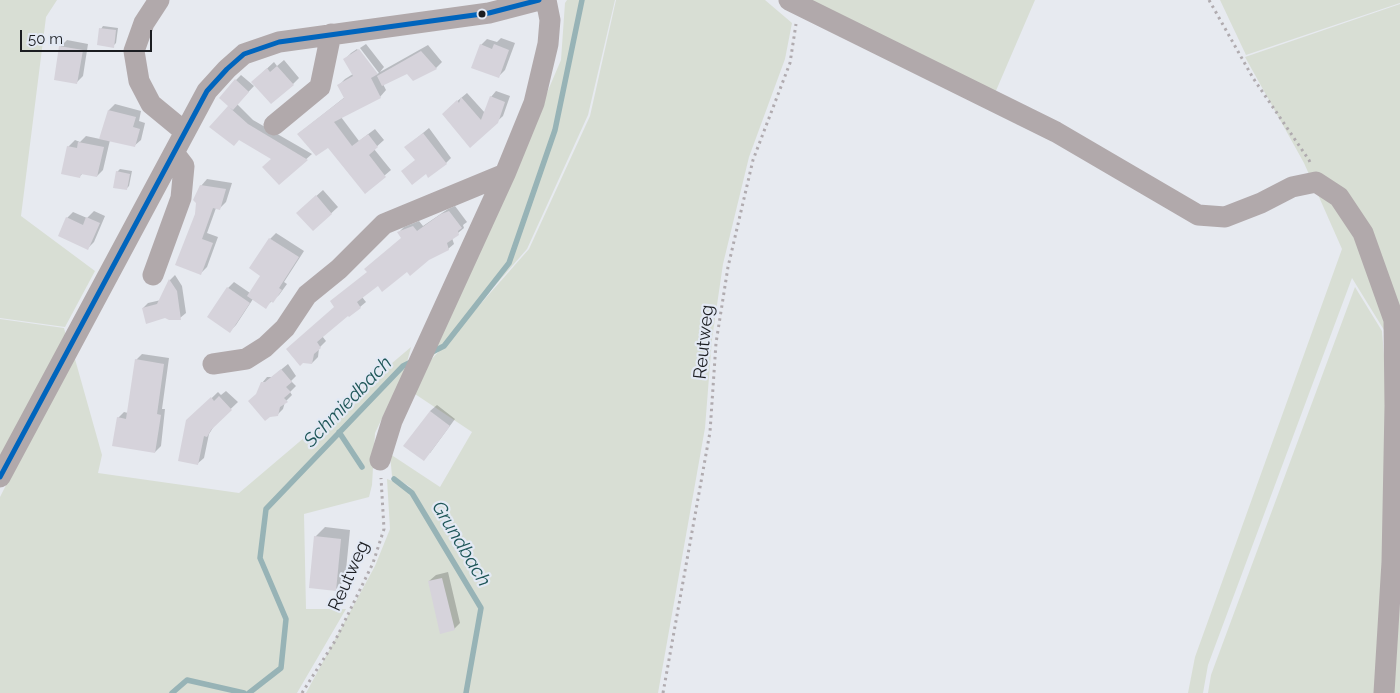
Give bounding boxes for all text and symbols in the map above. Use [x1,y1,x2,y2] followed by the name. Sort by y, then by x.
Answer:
[477,9,487,19] unlabelled marker
[22,20,155,52] scale bar
[28,30,63,48] text: 50 m
[689,304,719,380] street label: Reutweg
[299,352,397,452] water label: Schmiedbach
[427,497,495,591] water label: Grundbach
[324,537,374,615] street label: Reutweg

